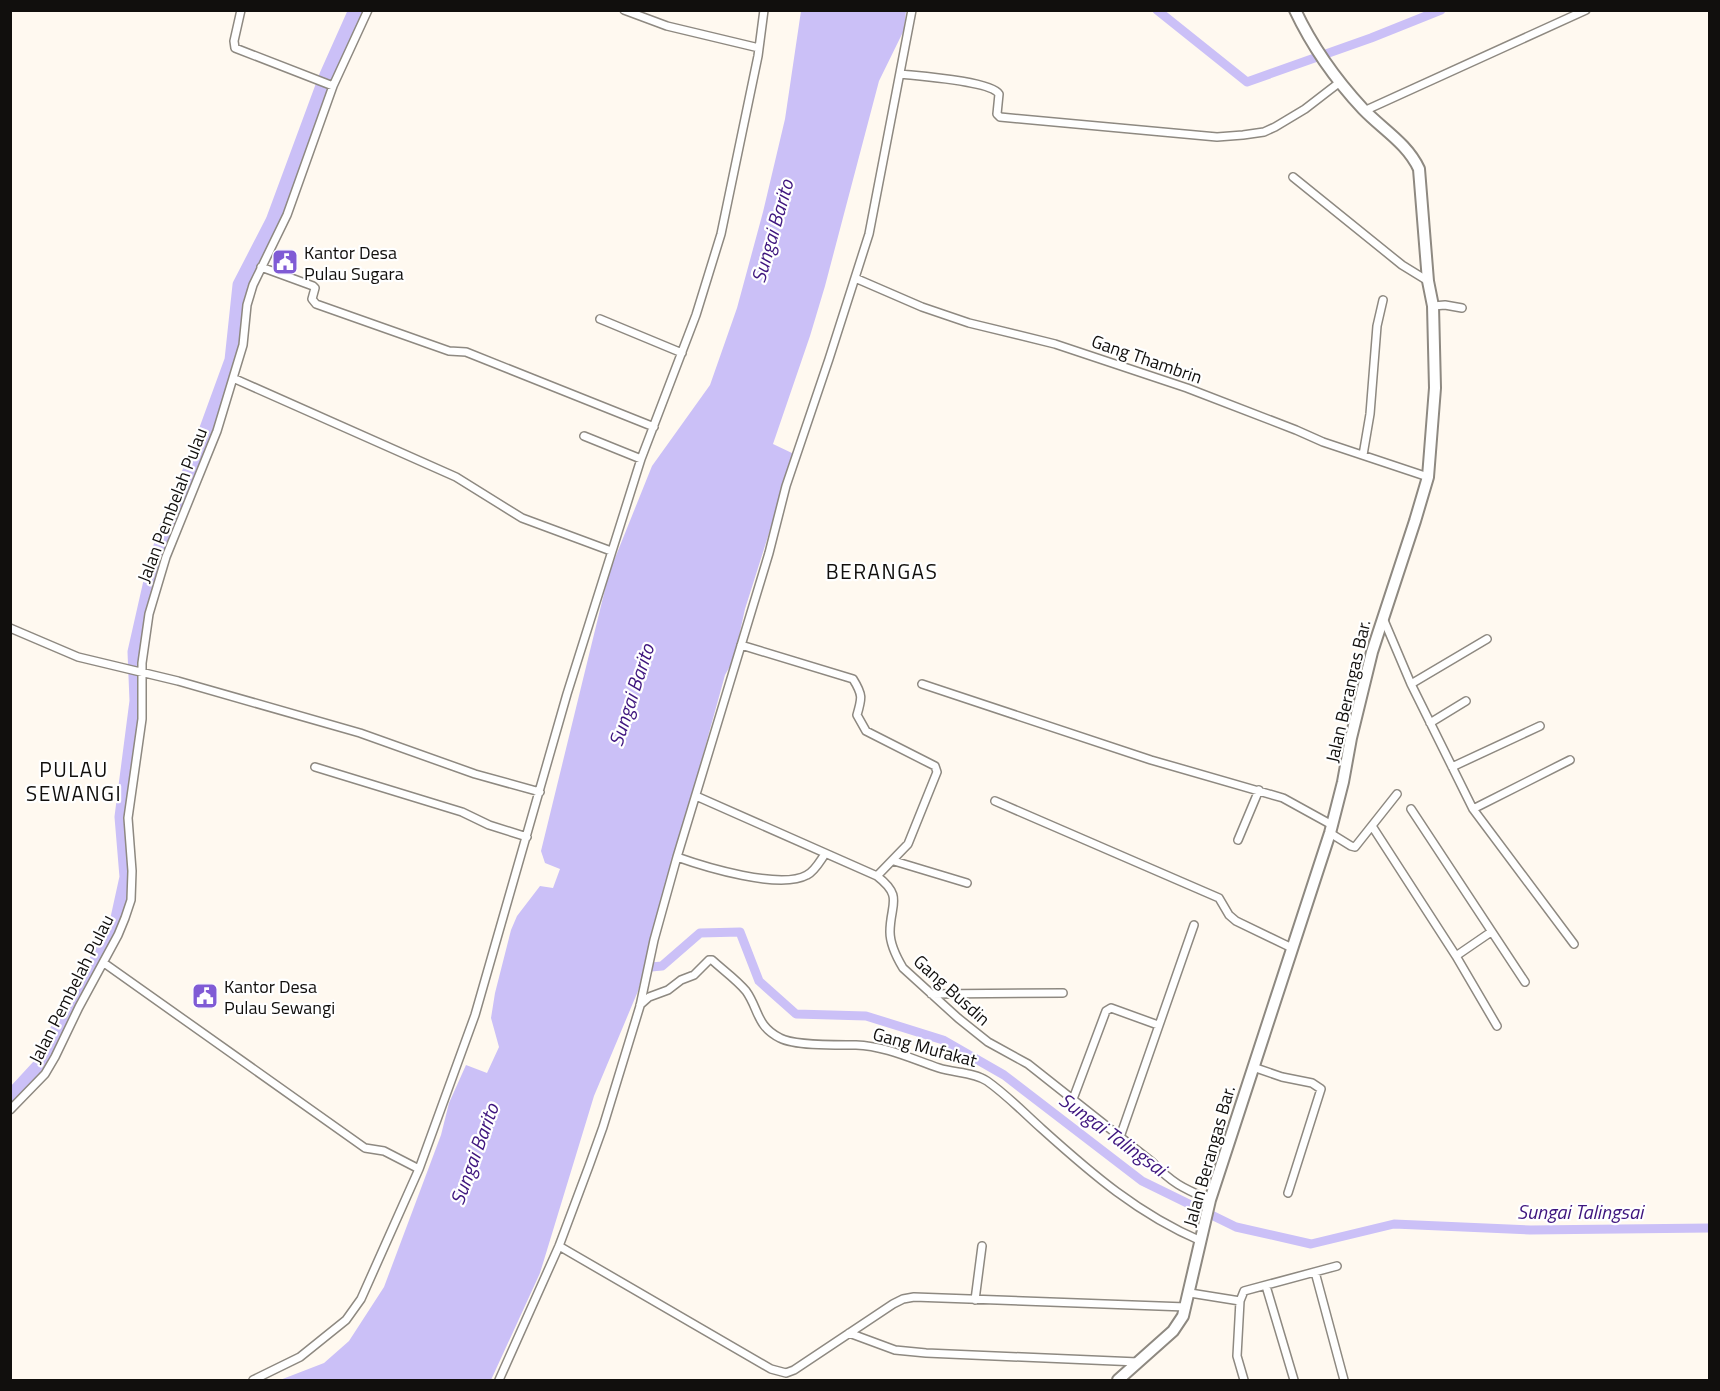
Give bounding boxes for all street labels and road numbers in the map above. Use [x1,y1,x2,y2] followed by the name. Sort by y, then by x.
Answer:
[1088,327,1206,391] street label: Gang Thambrin
[130,424,214,586] street label: Jalan Pembelah Pulau
[1318,617,1378,765] street label: Jalan Berangas Bar.
[22,910,120,1068] street label: Jalan Pembelah Pulau
[908,948,996,1032] street label: Gang Busdin
[870,1020,981,1074] street label: Gang Mufakat
[1176,1082,1242,1230] street label: Jalan Berangas Bar.

